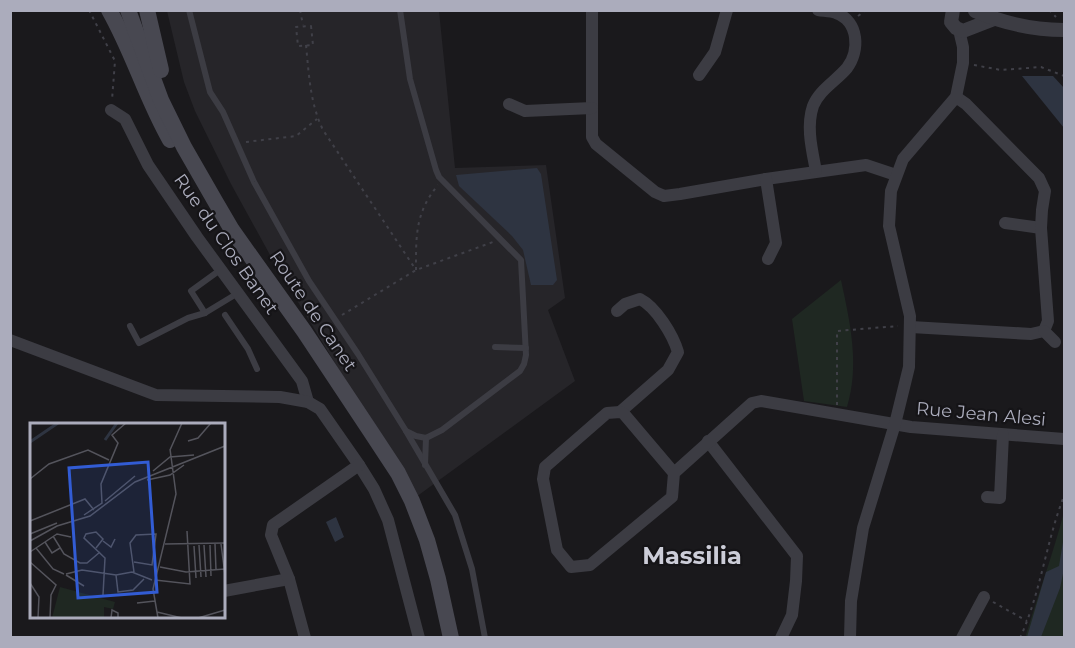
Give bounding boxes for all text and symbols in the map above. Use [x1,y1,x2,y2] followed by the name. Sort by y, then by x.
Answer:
[169,169,283,319] street label: Rue du Clos Banet
[265,247,361,375] street label: Route de Canet
[915,397,1047,431] street label: Rue Jean Alesi
[30,423,225,618] inset map
[642,541,742,570] district label: Massilia

